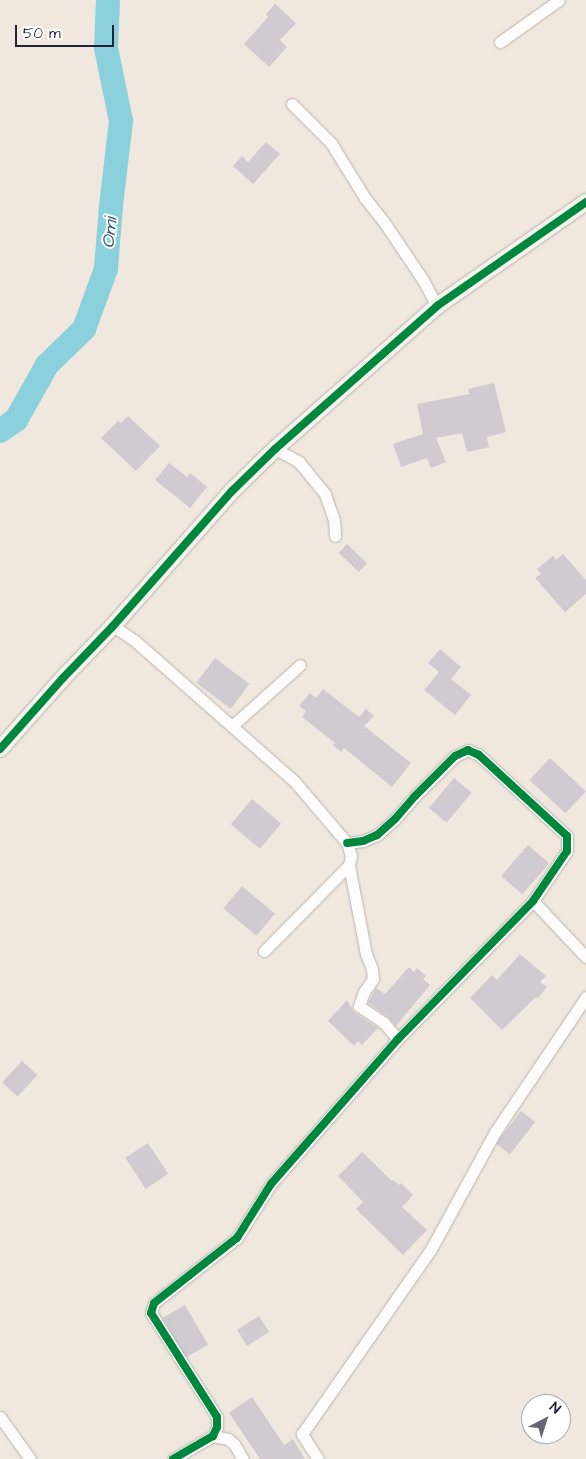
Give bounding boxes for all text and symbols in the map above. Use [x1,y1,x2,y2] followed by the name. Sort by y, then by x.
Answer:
[18,15,116,47] scale bar
[23,23,61,44] text: 50 m
[97,217,123,249] water label: Omi
[521,1394,571,1444] north arrow
[545,1398,565,1419] text: N

